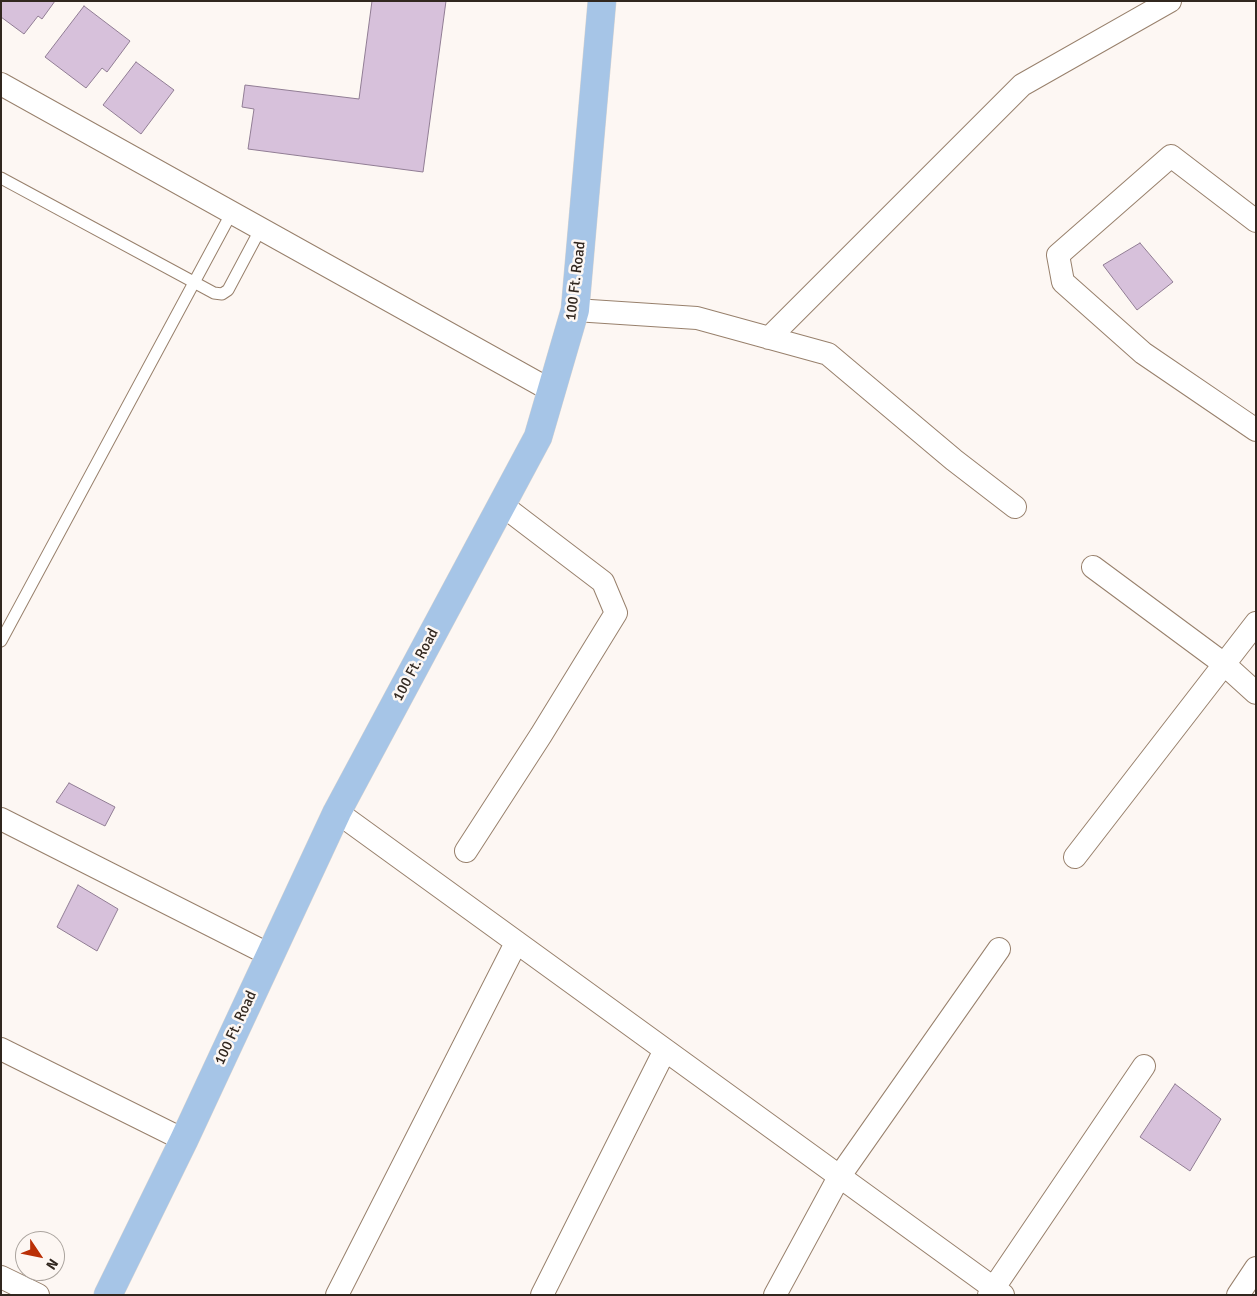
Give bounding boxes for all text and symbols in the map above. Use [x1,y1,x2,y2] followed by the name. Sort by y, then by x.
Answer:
[562,240,590,322] street label: 100 Ft. Road
[389,626,443,704] street label: 100 Ft. Road
[211,988,261,1068] street label: 100 Ft. Road
[15,1231,65,1281] north arrow
[42,1255,62,1273] text: N

